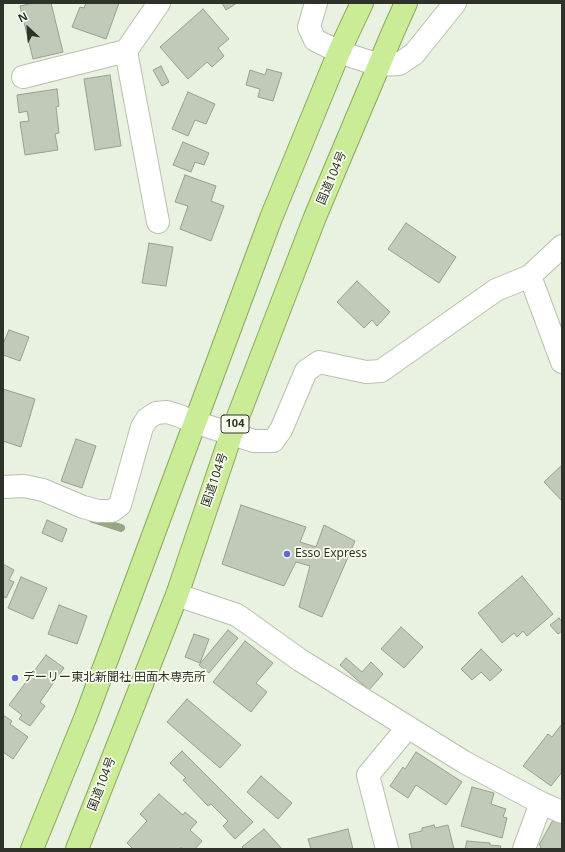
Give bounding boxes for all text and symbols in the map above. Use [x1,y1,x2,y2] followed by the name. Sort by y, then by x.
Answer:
[8,8,48,48] north arrow
[15,8,30,25] text: N
[314,149,350,207] street label: 国道104号
[221,415,249,433] road number: 104
[199,451,231,509] street label: 国道104号
[295,547,367,561] place label: Esso Express
[282,549,292,559] marker: Esso Express
[23,671,206,685] place label: デーリー東北新聞社 田面木専売所
[10,673,20,683] marker: デーリー東北新聞社 田面木専売所
[85,755,119,813] street label: 国道104号

